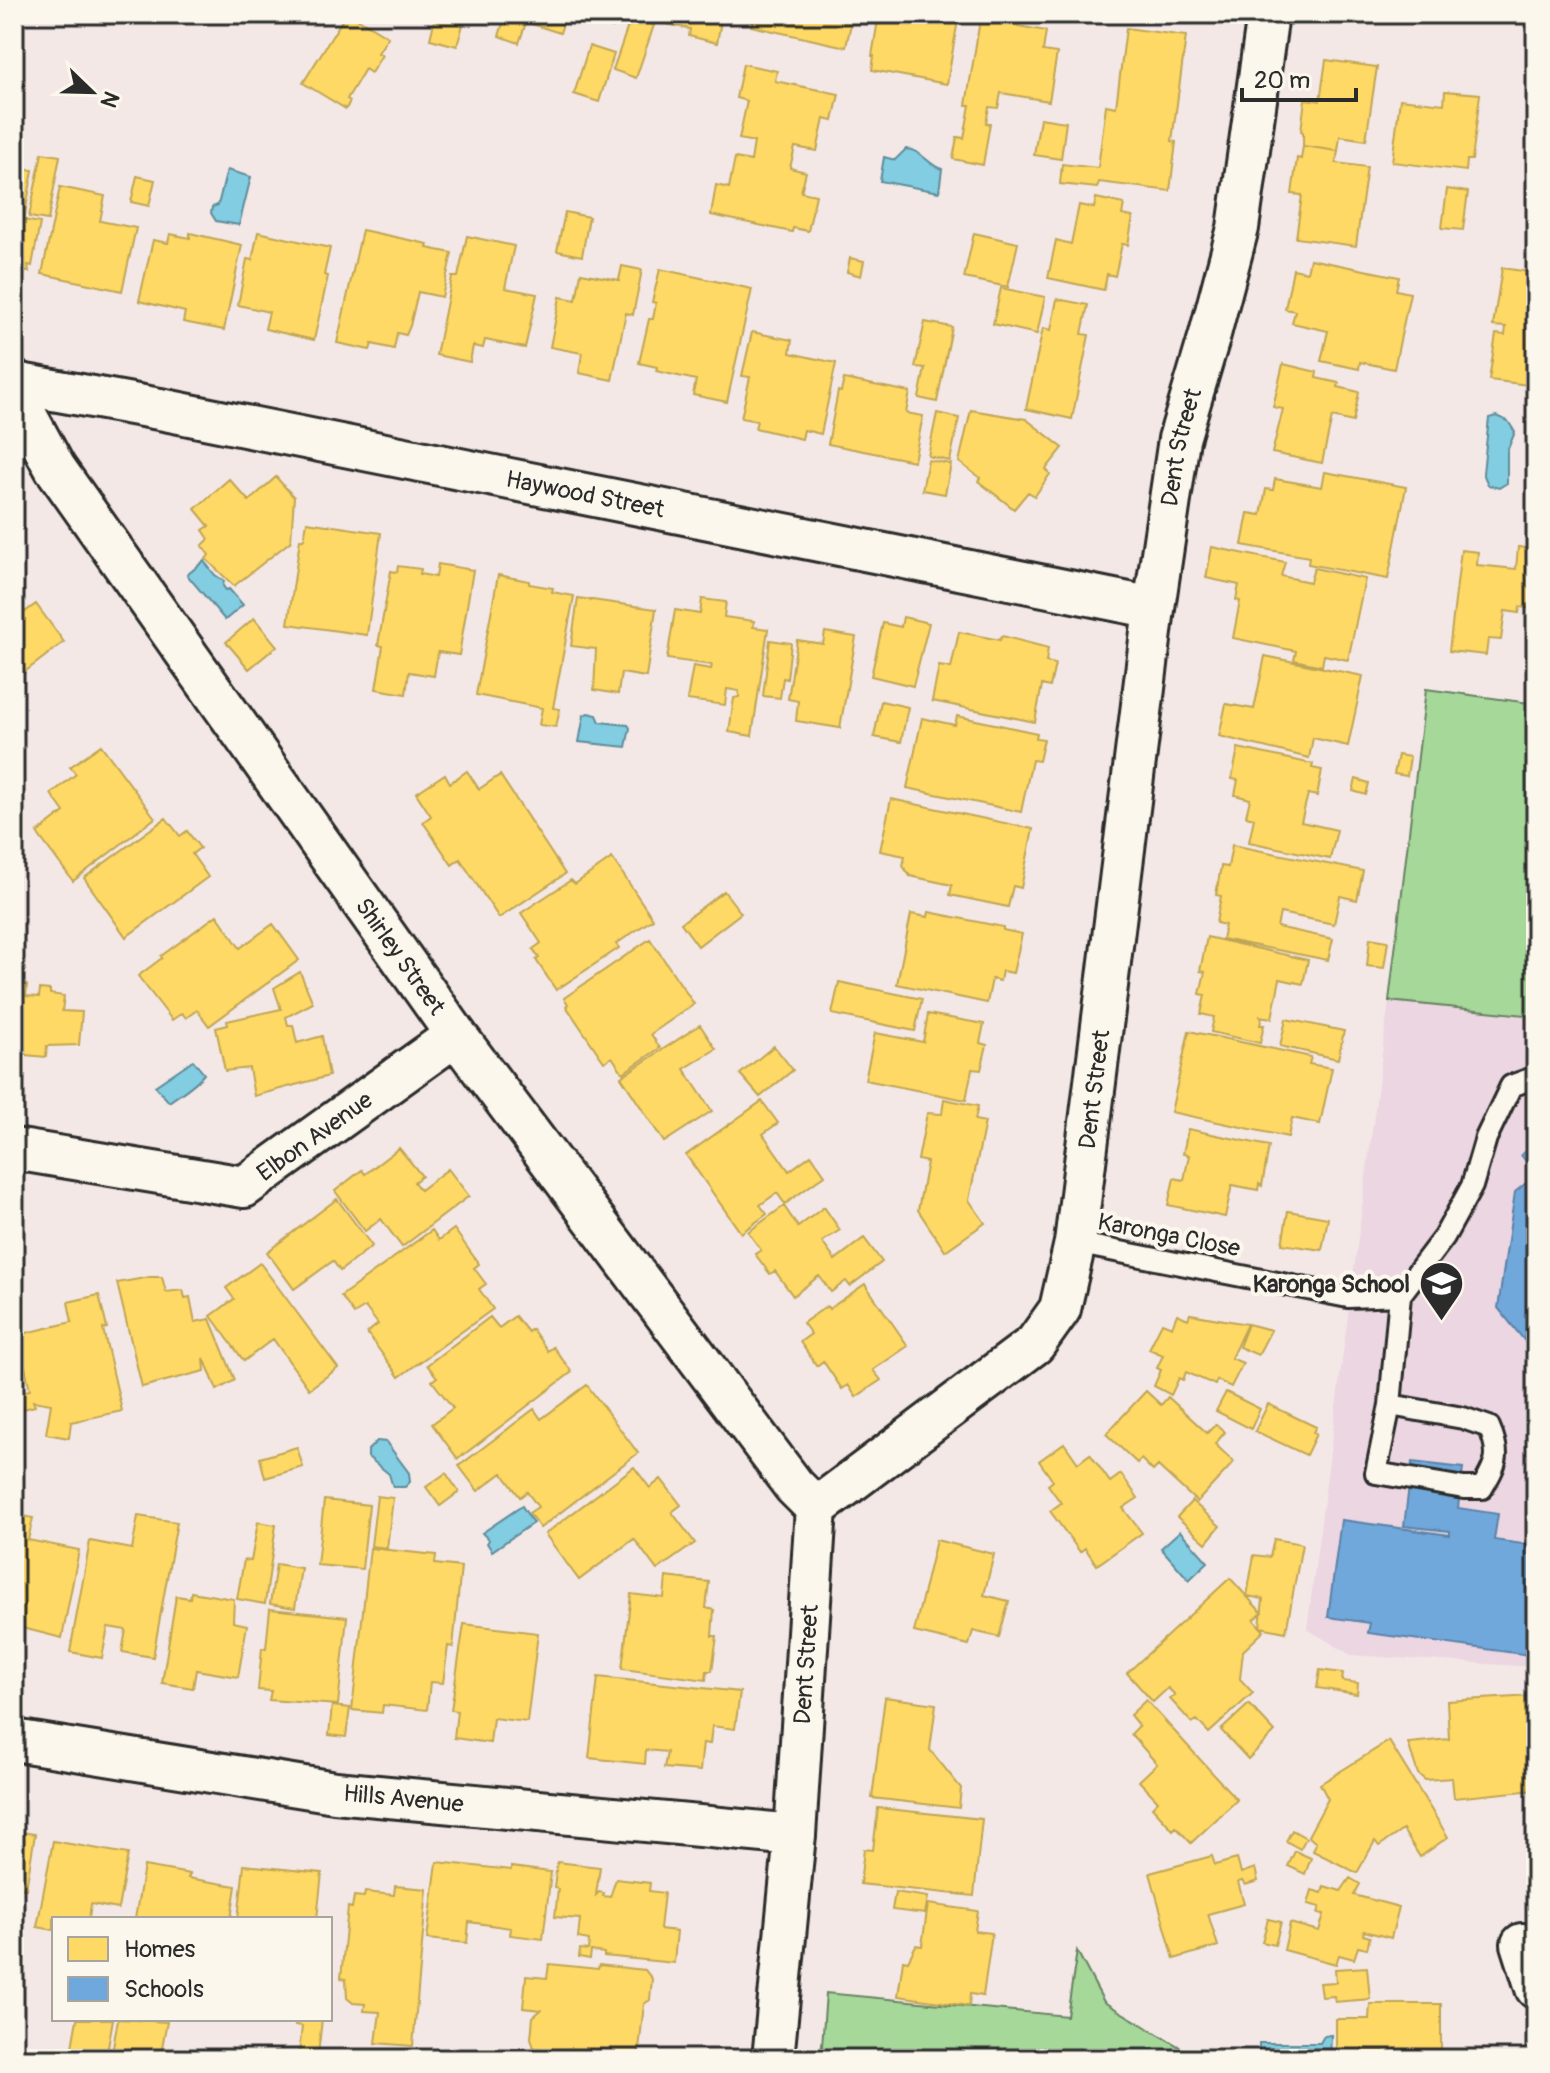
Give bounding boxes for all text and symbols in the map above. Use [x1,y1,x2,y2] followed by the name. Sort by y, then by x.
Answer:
[52,52,132,132] north arrow
[1242,52,1356,102] scale bar
[1254,66,1310,95] text: 20 m
[94,87,125,112] text: N
[1155,385,1208,508] street label: Dent Street
[503,465,667,525] street label: Haywood Street
[349,892,451,1021] street label: Shirley Street
[1073,1028,1116,1151] street label: Dent Street
[251,1085,378,1188] street label: Elbon Avenue
[1095,1207,1243,1264] street label: Karonga Close
[1417,1260,1465,1323] school or university icon: Karonga School
[1253,1270,1410,1299] place label: Karonga School
[788,1603,825,1725] street label: Dent Street
[342,1779,465,1819] street label: Hills Avenue
[52,1917,332,2021] legend
[124,1935,196,1964] text: Homes
[124,1975,204,2004] text: Schools

